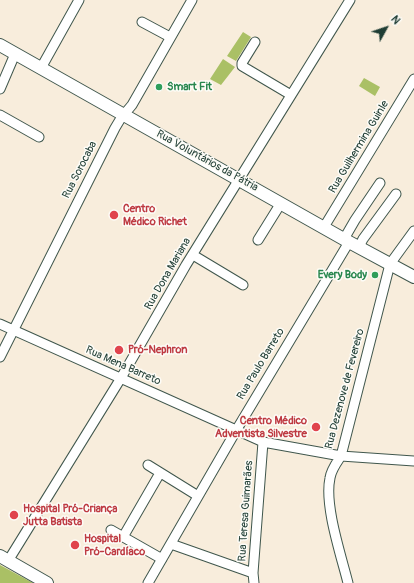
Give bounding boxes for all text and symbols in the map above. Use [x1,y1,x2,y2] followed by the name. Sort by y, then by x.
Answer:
[366,8,406,48] north arrow
[388,13,403,27] text: N
[167,80,212,94] place label: Smart Fit
[154,82,164,92] marker: Smart Fit
[326,98,392,196] street label: Rua Guilhermina Guinle
[154,128,260,194] street label: Rua Voluntários da Pátria
[60,139,100,201] street label: Rua Sorocaba
[123,202,187,228] place label: Centro Médico Richet
[108,209,120,221] marker: Centro Médico Richet
[142,236,194,312] street label: Rua Dona Mariana
[318,268,367,282] place label: Every Body
[370,270,380,280] marker: Every Body
[234,326,288,402] street label: Rua Paulo Barreto
[323,327,367,451] street label: Rua Dezenove de Fevereiro
[83,343,163,389] street label: Rua Mena Barreto
[128,343,187,357] place label: Pró-Nephron
[113,344,125,356] marker: Pró-Nephron
[215,414,307,440] place label: Centro Médico Adventista Silvestre
[310,421,322,433] marker: Centro Médico Adventista Silvestre
[236,460,256,562] street label: Rua Teresa Guimarães
[23,502,117,528] place label: Hospital Pró-Criança Jutta Batista
[8,509,20,521] marker: Hospital Pró-Criança Jutta Batista
[84,532,145,558] place label: Hospital Pró-Cardíaco
[69,539,81,551] marker: Hospital Pró-Cardíaco

